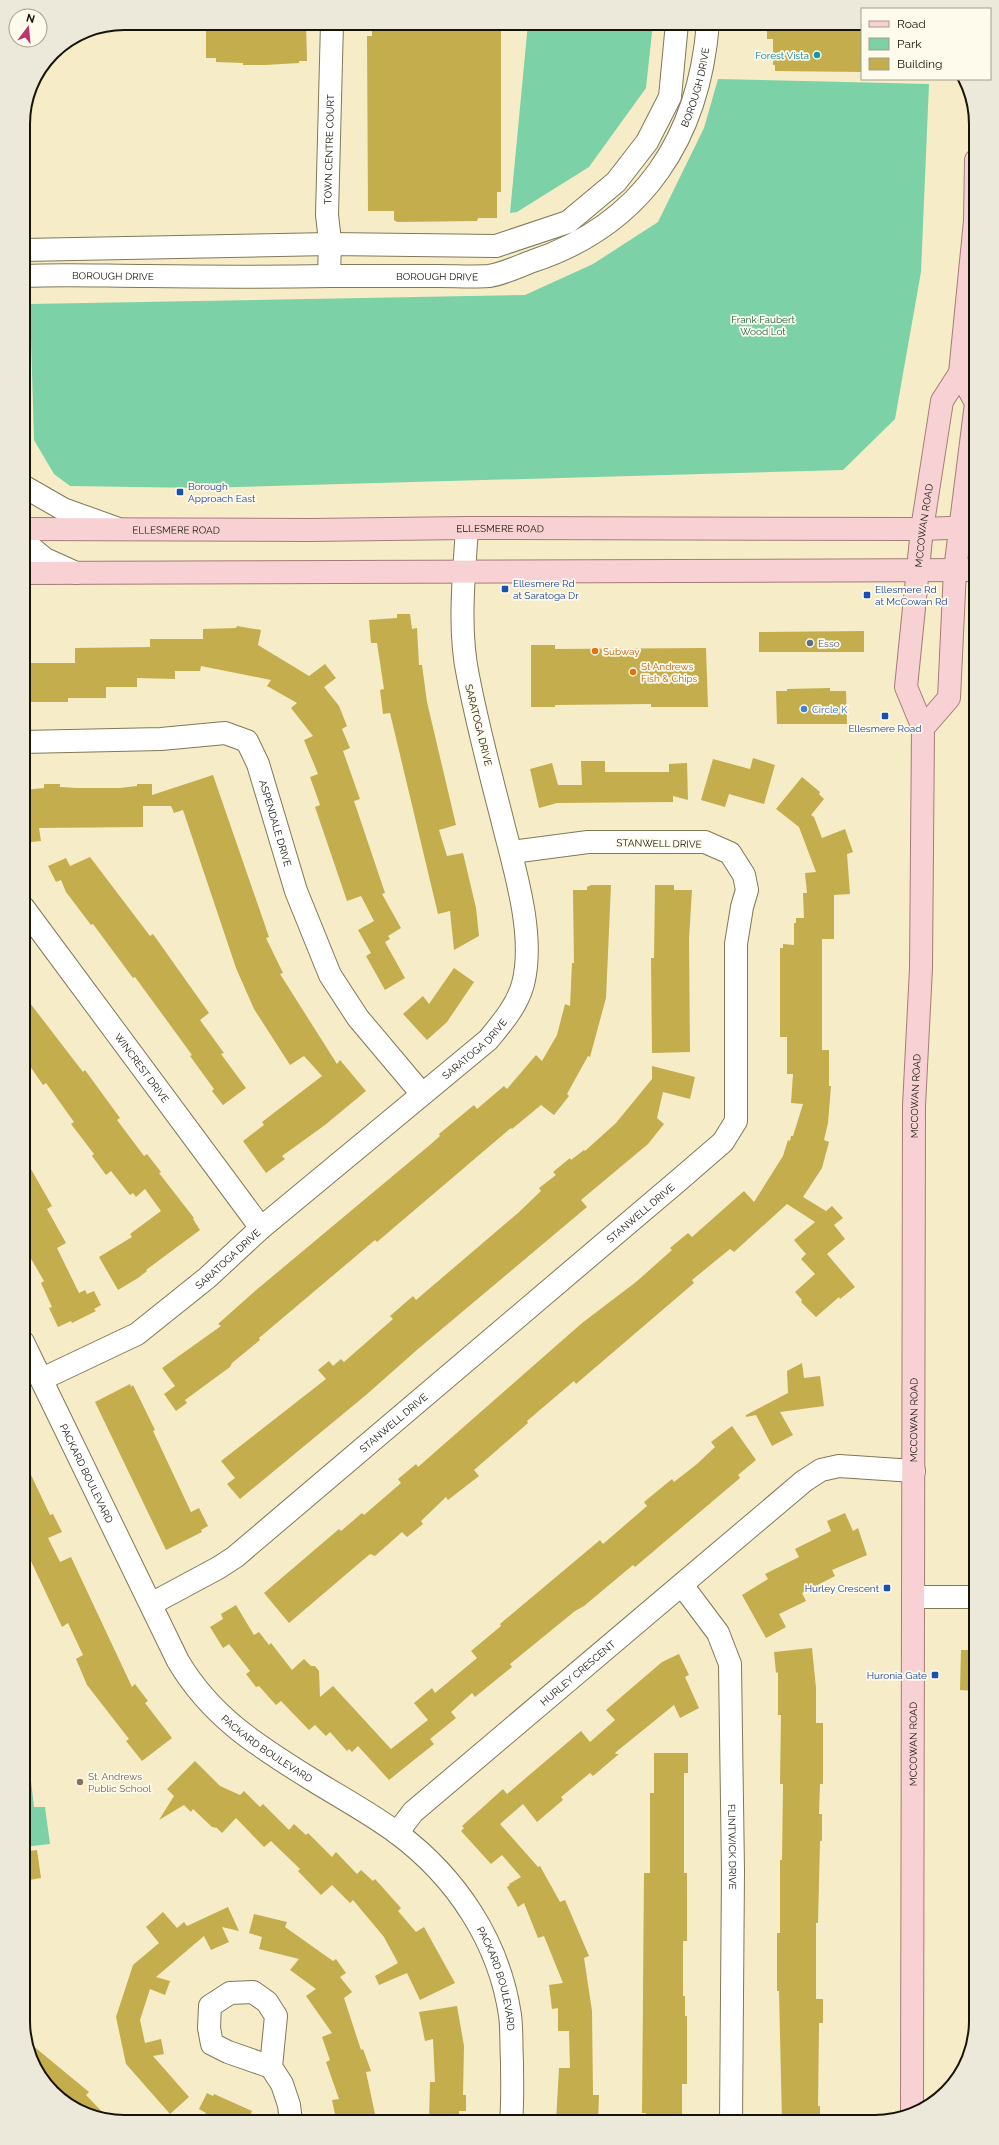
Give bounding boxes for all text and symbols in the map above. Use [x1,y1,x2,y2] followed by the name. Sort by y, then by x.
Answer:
[8,8,48,48] north arrow
[861,8,991,80] legend
[25,11,36,26] text: N
[897,17,926,31] text: Road
[897,37,922,51] text: Park
[679,47,711,129] street label: BOROUGH DRIVE
[755,50,809,61] place label: Forest Vista
[812,50,822,60] marker: Forest Vista
[897,57,943,71] text: Building
[322,94,336,205] street label: TOWN CENTRE COURT
[72,270,154,282] street label: BOROUGH DRIVE
[396,271,478,282] street label: BOROUGH DRIVE
[731,314,795,337] park label: Frank Faubert Wood Lot
[188,481,256,504] place label: Borough Approach East
[913,483,935,568] street label: MCCOWAN ROAD
[175,487,185,497] marker: Borough Approach East
[456,523,544,534] street label: ELLESMERE ROAD
[132,524,220,536] street label: ELLESMERE ROAD
[513,578,579,601] place label: Ellesmere Rd at Saratoga Dr
[500,584,510,594] marker: Ellesmere Rd at Saratoga Dr
[875,584,948,607] place label: Ellesmere Rd at McCowan Rd
[862,590,872,600] marker: Ellesmere Rd at McCowan Rd
[805,638,815,648] marker: Esso
[818,638,840,649] place label: Esso
[590,646,600,656] marker: Subway
[603,646,640,657] place label: Subway
[641,661,698,684] place label: St Andrews Fish & Chips
[628,667,638,677] marker: St Andrews Fish & Chips
[463,683,494,767] street label: SARATOGA DRIVE
[799,704,809,714] marker: Circle K
[812,704,848,715] place label: Circle K
[880,711,890,721] marker: Ellesmere Road
[848,723,922,734] place label: Ellesmere Road
[257,779,293,868] street label: ASPENDALE DRIVE
[616,837,702,850] street label: STANWELL DRIVE
[440,1017,509,1082] street label: SARATOGA DRIVE
[112,1031,171,1105] street label: WINCREST DRIVE
[909,1054,923,1138] street label: MCCOWAN ROAD
[604,1181,677,1245] street label: STANWELL DRIVE
[193,1227,263,1291] street label: SARATOGA DRIVE
[908,1378,919,1462] street label: MCCOWAN ROAD
[357,1391,430,1455] street label: STANWELL DRIVE
[58,1422,115,1525] street label: PACKARD BOULEVARD
[805,1583,880,1594] place label: Hurley Crescent
[882,1583,892,1593] marker: Hurley Crescent
[538,1638,617,1708] street label: HURLEY CRESCENT
[867,1670,927,1681] place label: Huronia Gate
[930,1670,940,1680] marker: Huronia Gate
[908,1702,919,1786] street label: MCCOWAN ROAD
[219,1713,314,1785] street label: PACKARD BOULEVARD
[88,1771,152,1794] place label: St. Andrews Public School
[75,1777,85,1787] marker: St. Andrews Public School
[726,1804,738,1890] street label: FLINTWICK DRIVE
[475,1925,516,2031] street label: PACKARD BOULEVARD

